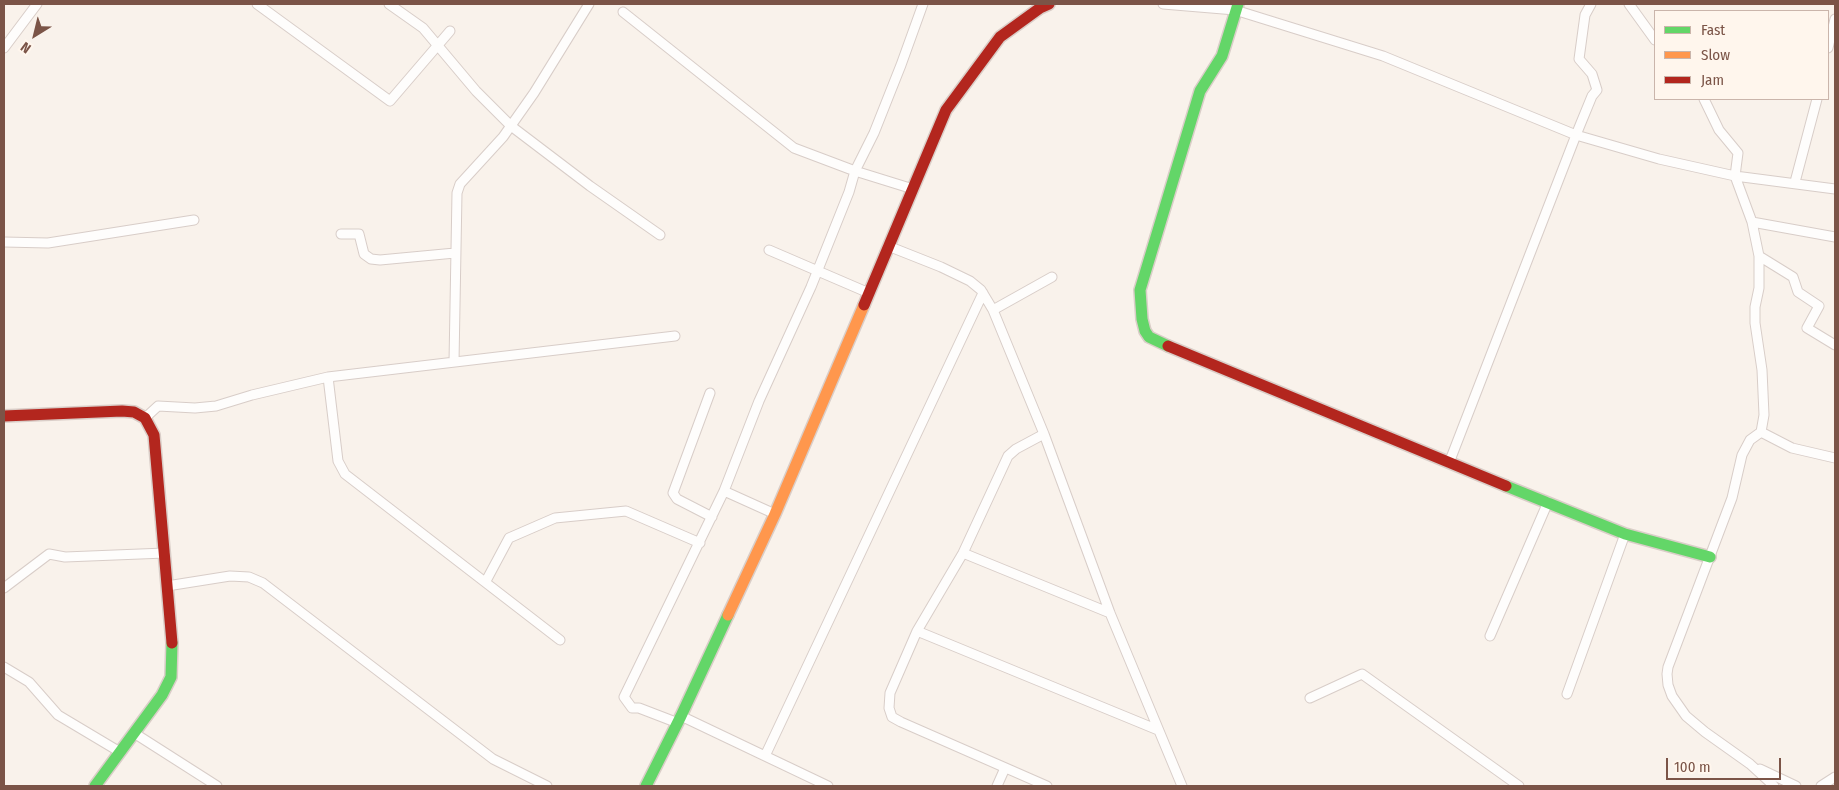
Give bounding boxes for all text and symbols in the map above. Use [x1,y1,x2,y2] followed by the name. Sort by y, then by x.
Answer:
[10,10,60,60] north arrow
[1654,10,1829,100] legend
[1701,21,1725,39] text: Fast
[18,38,34,57] text: N
[1701,46,1730,64] text: Slow
[1701,71,1724,89] text: Jam
[1669,748,1784,780] scale bar
[1674,758,1711,776] text: 100 m

